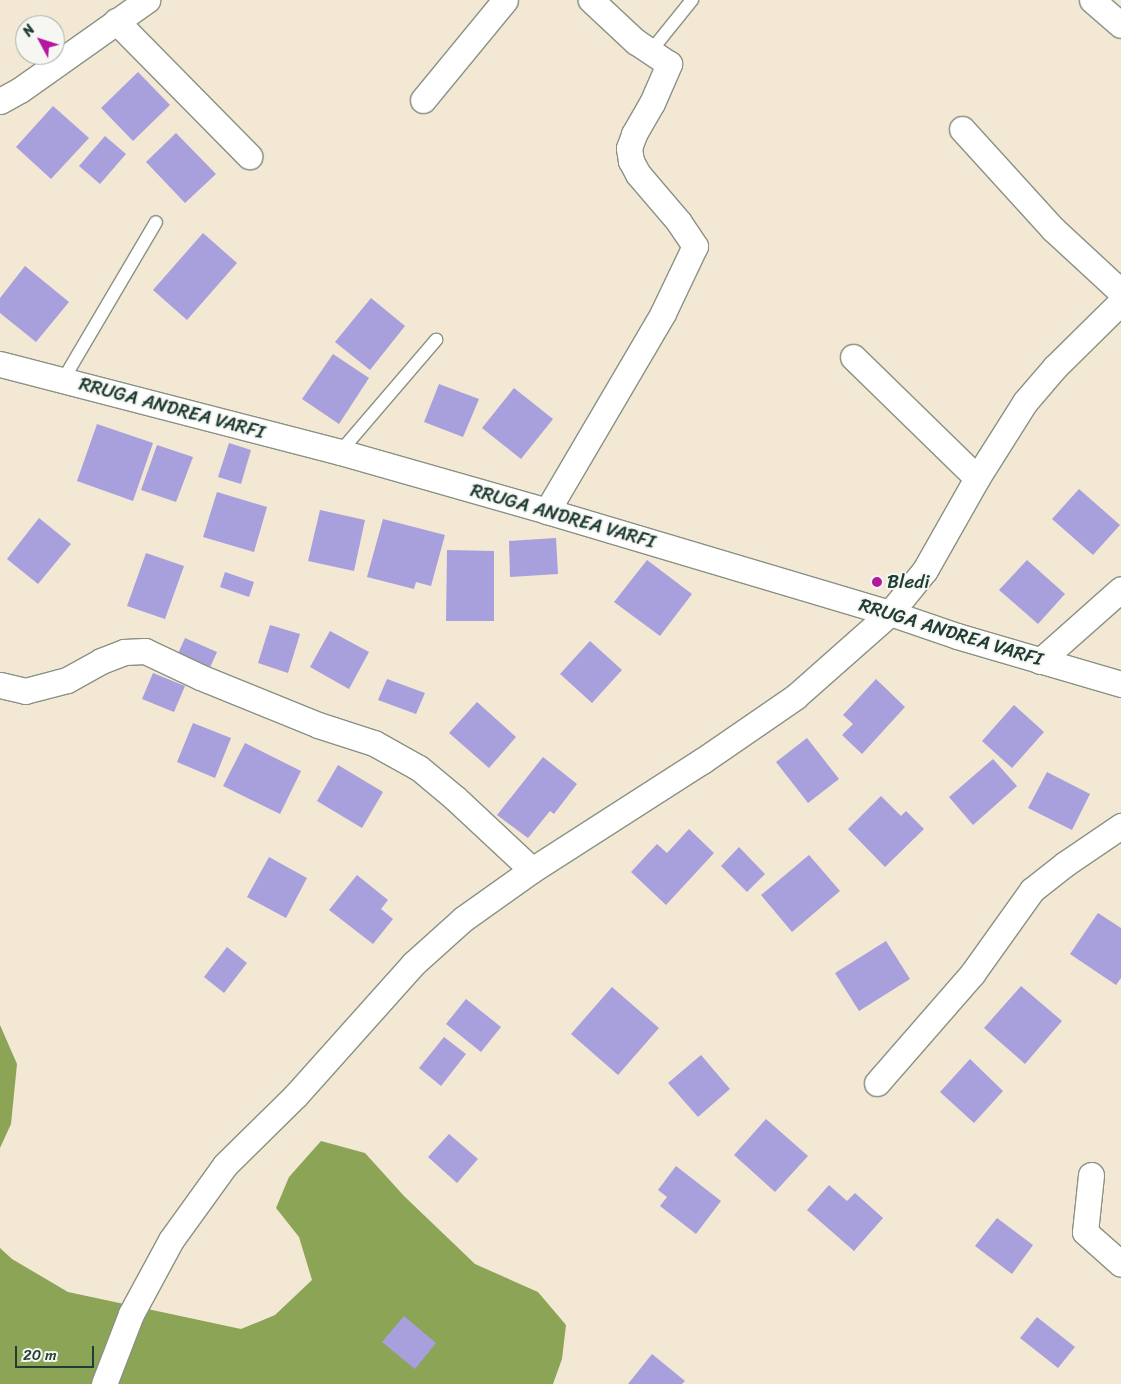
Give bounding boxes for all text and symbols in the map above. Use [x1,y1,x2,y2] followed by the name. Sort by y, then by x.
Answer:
[15,15,65,65] north arrow
[16,19,42,42] text: N
[77,372,267,444] street label: RRUGA ANDREA VARFI
[469,479,657,553] street label: RRUGA ANDREA VARFI
[887,571,929,593] place label: Bledi
[871,576,883,588] marker: Bledi
[857,593,1045,671] street label: RRUGA ANDREA VARFI
[18,1336,96,1368] scale bar
[23,1342,57,1368] text: 20 m

